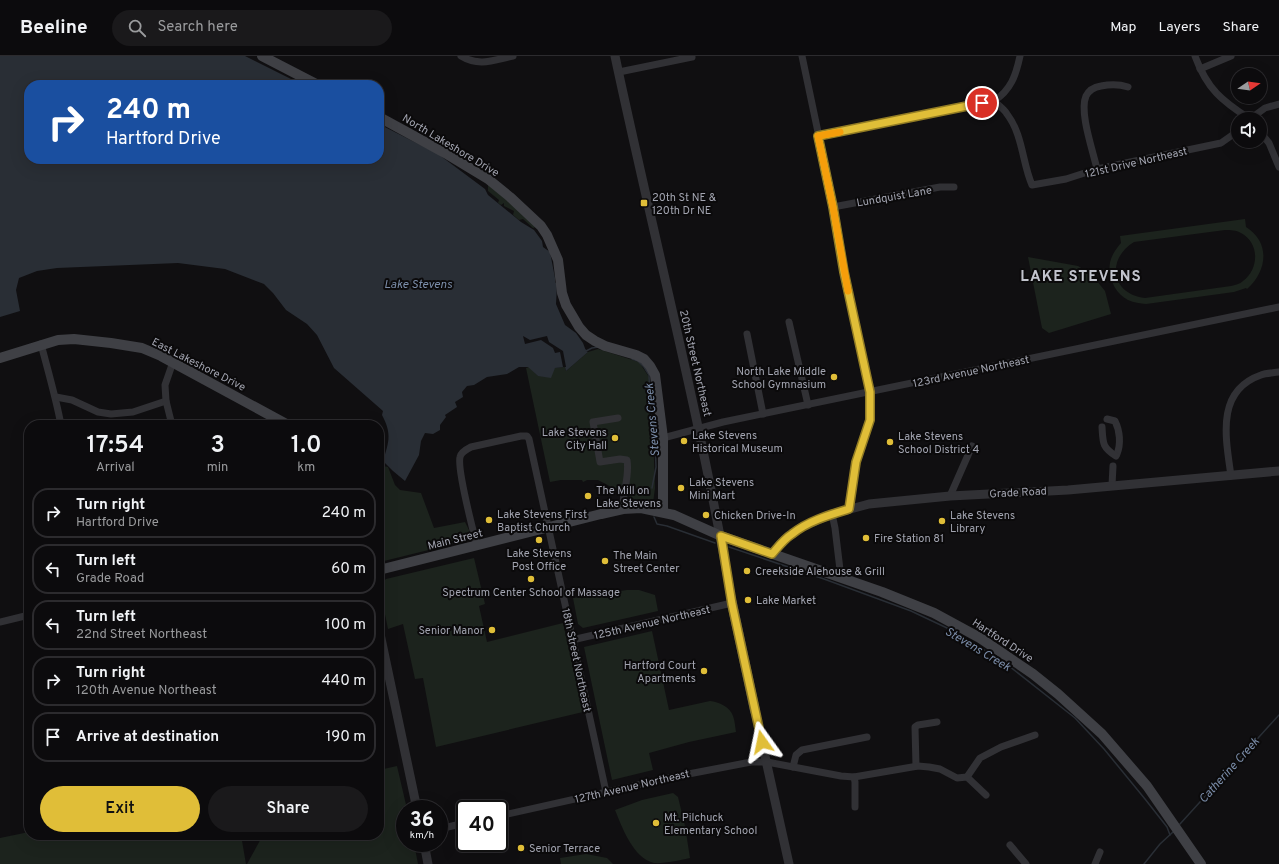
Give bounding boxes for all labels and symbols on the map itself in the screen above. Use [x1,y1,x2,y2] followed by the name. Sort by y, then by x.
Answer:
[1231,68,1267,104] north arrow
[965,86,999,120] pin
[400,111,502,180] street label: North Lakeshore Drive
[1084,144,1189,182] street label: 121st Drive Northeast
[855,183,933,211] street label: Lundquist Lane
[652,191,717,218] place label: 20th St NE & 120th Dr NE
[639,198,649,208] marker: 20th St NE & 120th Dr NE
[1020,268,1142,287] district label: LAKE STEVENS
[384,277,453,293] water label: Lake Stevens
[676,309,714,418] street label: 20th Street Northeast
[149,335,248,395] street label: East Lakeshore Drive
[912,353,1031,391] street label: 123rd Avenue Northeast
[732,365,826,392] place label: North Lake Middle School Gymnasium
[829,372,839,382] marker: North Lake Middle School Gymnasium
[642,381,664,457] water label: Stevens Creek
[542,426,607,453] place label: Lake Stevens City Hall
[692,429,783,456] place label: Lake Stevens Historical Museum
[898,430,979,457] place label: Lake Stevens School District 4
[610,433,620,443] marker: Lake Stevens City Hall
[679,436,689,446] marker: Lake Stevens Historical Museum
[885,437,895,447] marker: Lake Stevens School District 4
[689,476,754,503] place label: Lake Stevens Mini Mart
[676,483,686,493] marker: Lake Stevens Mini Mart
[596,484,661,511] place label: The Mill on Lake Stevens
[989,484,1047,501] street label: Grade Road
[583,491,593,501] marker: The Mill on Lake Stevens
[497,508,587,535] place label: Lake Stevens First Baptist Church
[714,509,796,523] place label: Chicken Drive-In
[950,509,1015,536] place label: Lake Stevens Library
[701,510,711,520] marker: Chicken Drive-In
[484,515,494,525] marker: Lake Stevens First Baptist Church
[937,516,947,526] marker: Lake Stevens Library
[426,526,484,554] street label: Main Street
[874,532,944,546] place label: Fire Station 81
[861,533,871,543] marker: Fire Station 81
[534,535,544,545] marker: Lake Stevens Post Office
[506,547,572,574] place label: Lake Stevens Post Office
[613,549,680,576] place label: The Main Street Center
[600,556,610,566] marker: The Main Street Center
[755,565,885,579] place label: Creekside Alehouse & Grill
[742,566,752,576] marker: Creekside Alehouse & Grill
[526,574,536,584] marker: Spectrum Center School of Massage
[442,586,620,600] place label: Spectrum Center School of Massage
[756,594,816,608] place label: Lake Market
[743,595,753,605] marker: Lake Market
[593,603,712,643] street label: 125th Avenue Northeast
[558,607,594,713] street label: 18th Street Northeast
[969,616,1036,666] street label: Hartford Drive
[418,624,485,638] place label: Senior Manor
[942,624,1014,676] water label: Stevens Creek
[487,625,497,635] marker: Senior Manor
[624,659,696,686] place label: Hartford Court Apartments
[699,666,709,676] marker: Hartford Court Apartments
[741,721,783,763] position arrow
[1196,734,1264,807] water label: Catherine Creek
[574,767,691,807] street label: 127th Avenue Northeast
[456,800,508,852] speed limit sign: 40
[664,811,757,838] place label: Mt. Pilchuck Elementary School
[651,818,661,828] marker: Mt. Pilchuck Elementary School
[529,842,600,856] place label: Senior Terrace
[516,843,526,853] marker: Senior Terrace

